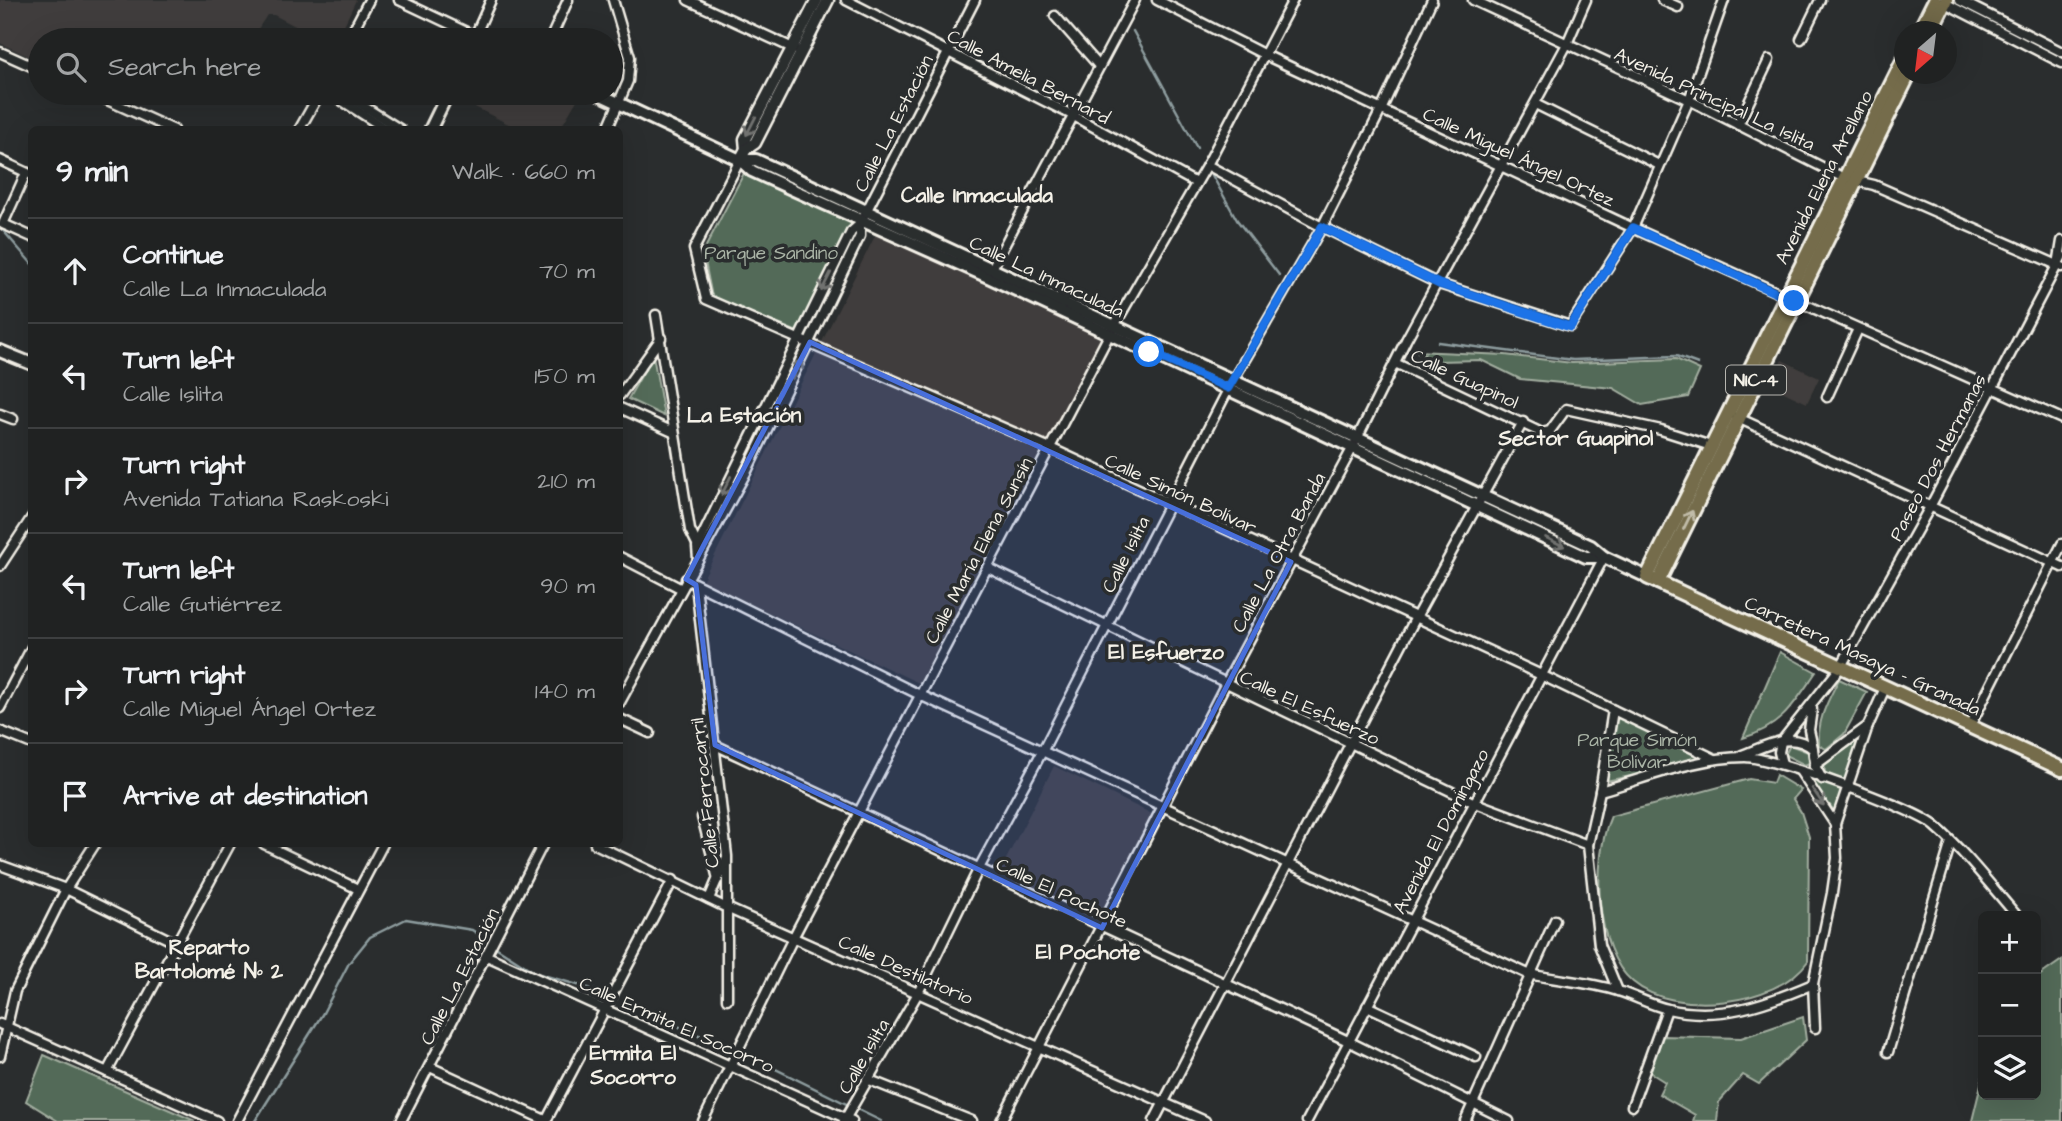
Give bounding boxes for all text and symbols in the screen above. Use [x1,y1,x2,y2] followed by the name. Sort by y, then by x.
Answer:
[1894,21,1957,84] north arrow
[942,23,1115,132] street label: Calle Amelia Bernard
[28,28,623,105] search box
[1610,41,1819,158] street label: Avenida Principal La Islita
[52,48,90,86] icon: search
[108,49,261,85] text: Search here
[848,50,941,197] street label: Calle La Estación
[1769,86,1880,269] street label: Avenida Elena Arellano
[1418,101,1619,215] street label: Calle Miguel Ángel Ortez
[744,115,758,136] one-way arrow
[56,151,128,193] text: 9 min
[452,156,595,188] text: Walk · 660 m
[901,181,1053,210] district label: Calle Inmaculada
[965,230,1128,325] street label: Calle La Inmaculada
[123,237,224,273] text: Continue
[704,240,838,267] park label: Parque Sandino
[56,252,94,290] icon: ahead
[539,255,595,287] text: 70 m
[818,271,832,292] one-way arrow
[123,273,326,305] text: Calle La Inmaculada
[1778,285,1809,316] route end
[1133,336,1164,367] route start
[123,342,234,378] text: Turn left
[1406,343,1523,416] street label: Calle Guapinol
[56,357,94,395] icon: left
[791,359,805,380] one-way arrow
[534,360,595,392] text: 150 m
[1726,366,1786,394] road number: NIC-4
[1883,369,1994,546] street label: Paseo Dos Hermanas
[123,378,223,410] text: Calle Islita
[687,401,802,430] district label: La Estación
[1498,424,1654,454] district label: Sector Guapinol
[123,447,245,483] text: Turn right
[1100,447,1261,542] street label: Calle Simón Bolívar
[919,453,1040,649] street label: Calle María Elena Sunsín
[56,462,94,500] icon: right
[537,465,595,497] text: 210 m
[1226,468,1333,637] street label: Calle La Otra Banda
[719,475,732,496] one-way arrow
[123,483,389,515] text: Avenida Tatiana Raskoski
[1682,510,1695,531] one-way arrow
[1096,511,1157,598] street label: Calle Islita
[1544,535,1565,549] one-way arrow
[123,552,234,588] text: Turn left
[56,567,94,605] icon: left
[540,570,595,602] text: 90 m
[123,588,282,620] text: Calle Gutiérrez
[1739,590,1985,724] street label: Carretera Masaya - Granada
[1108,638,1224,667] district label: El Esfuerzo
[123,657,245,693] text: Turn right
[1235,664,1384,753] street label: Calle El Esfuerzo
[56,672,94,710] icon: right
[535,675,595,707] text: 140 m
[123,693,376,725] text: Calle Miguel Ángel Ortez
[684,717,727,869] street label: Calle Ferrocarril
[1577,727,1697,776] park label: Parque Simón Bolívar
[1386,744,1497,919] street label: Avenida El Domingazo
[56,777,94,815] icon: arrive
[123,778,368,814] text: Arrive at destination
[1811,787,1825,806] one-way arrow
[991,851,1131,936] street label: Calle El Pochote
[414,903,507,1050] street label: Calle La Estación
[1978,911,2041,1100] map controls
[1978,911,2041,974] button: +
[834,929,977,1012] street label: Calle Destilatorio
[135,933,284,986] district label: Reparto Bartolomé Nº 2
[1036,938,1141,967] district label: El Pochote
[576,971,778,1077] street label: Calle Ermita El Socorro
[1978,974,2041,1037] button: −
[832,1014,897,1099] street label: Calle Islita
[1978,1037,2041,1100] button: layers
[590,1040,676,1090] district label: Ermita El Socorro

